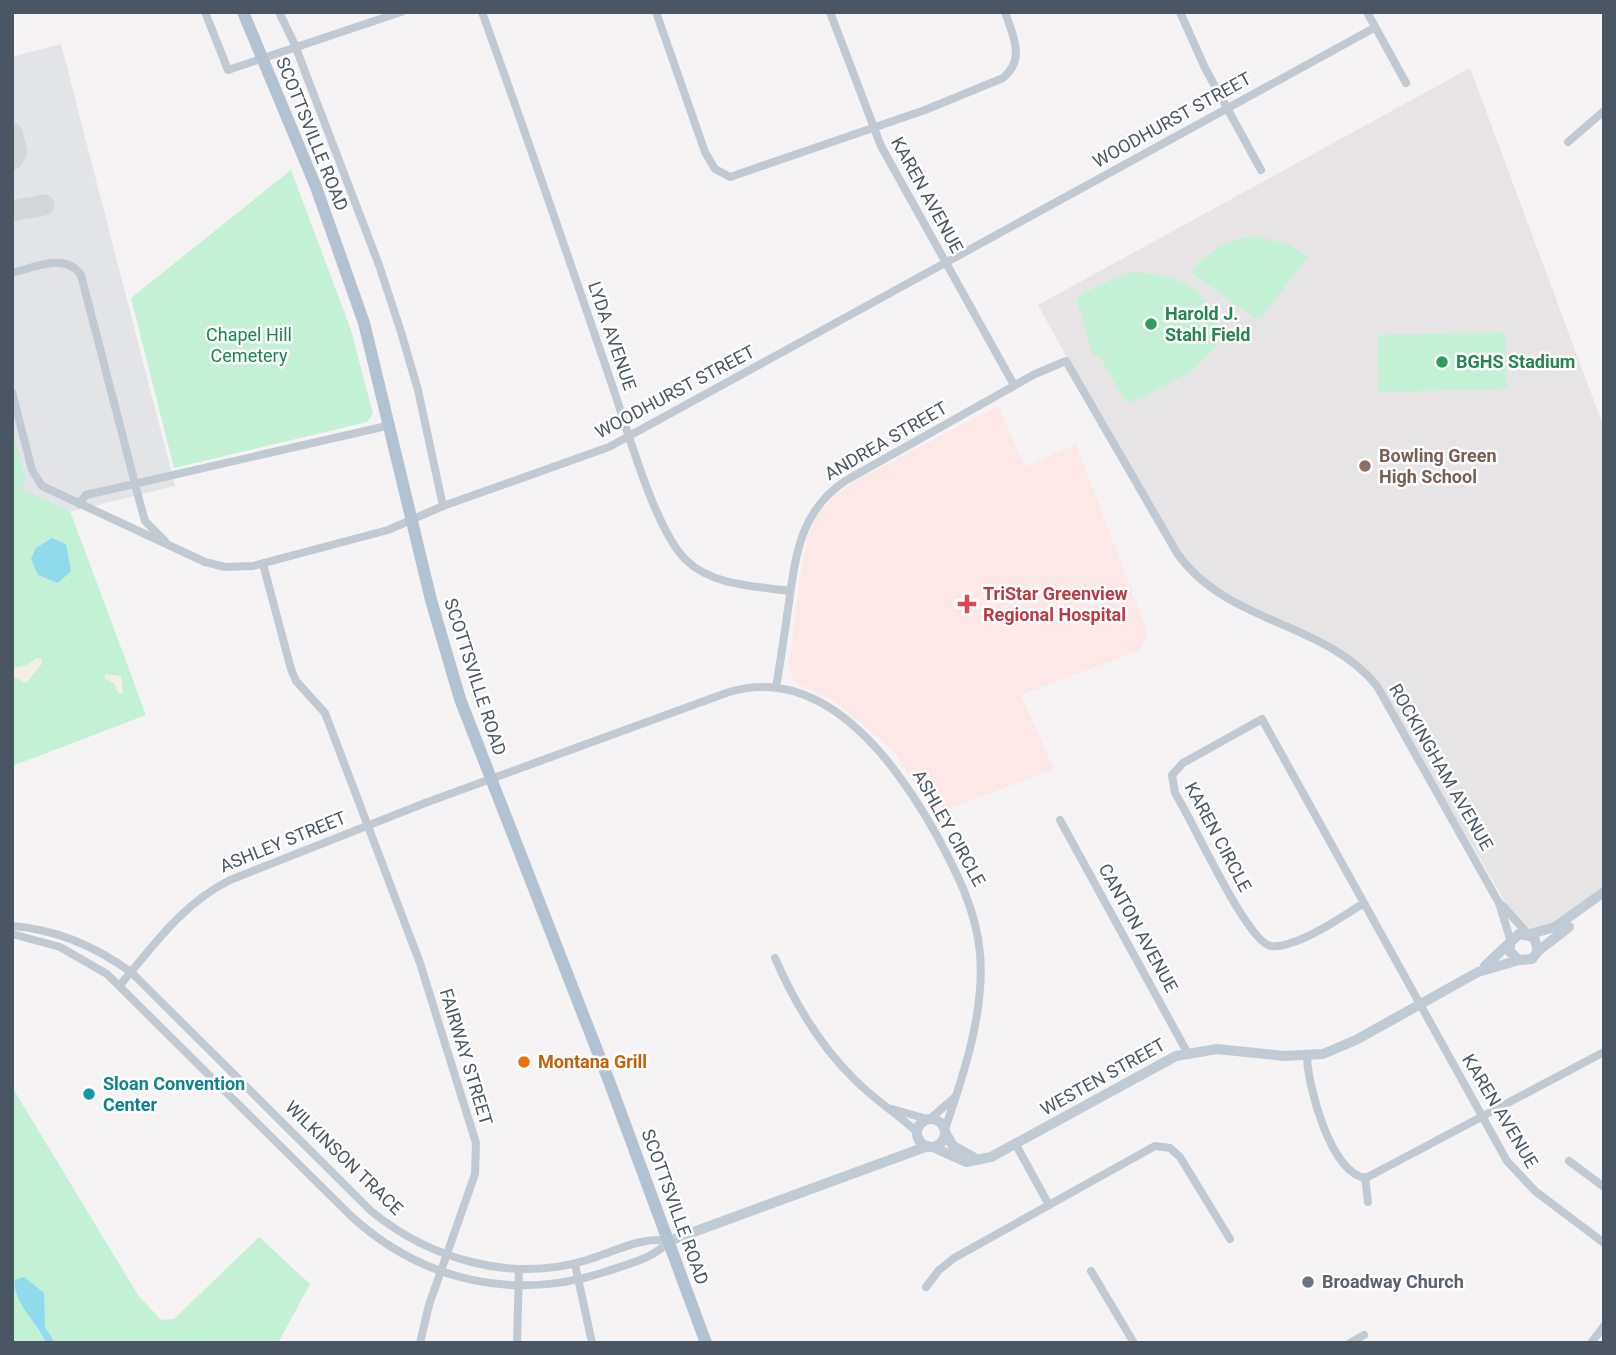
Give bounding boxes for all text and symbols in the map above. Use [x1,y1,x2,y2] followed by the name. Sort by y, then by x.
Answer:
[272,54,353,214] street label: SCOTTSVILLE ROAD
[1089,67,1255,172] street label: WOODHURST STREET
[887,133,968,256] street label: KAREN AVENUE
[584,279,641,393] street label: LYDA AVENUE
[1165,303,1250,345] place label: Harold J. Stahl Field
[1143,316,1159,332] marker: Harold J. Stahl Field
[206,324,292,366] park label: Chapel Hill Cemetery
[591,340,758,443] street label: WOODHURST STREET
[1456,351,1575,372] place label: BGHS Stadium
[1434,354,1450,370] marker: BGHS Stadium
[821,397,951,484] street label: ANDREA STREET
[1379,445,1496,487] place label: Bowling Green High School
[1357,458,1373,474] marker: Bowling Green High School
[983,583,1128,625] place label: TriStar Greenview Regional Hospital
[957,594,977,614] marker: TriStar Greenview Regional Hospital
[440,596,511,758] street label: SCOTTSVILLE ROAD
[1385,680,1498,854] street label: ROCKINGHAM AVENUE
[909,766,990,890] street label: ASHLEY CIRCLE
[1181,778,1256,895] street label: KAREN CIRCLE
[217,807,349,876] street label: ASHLEY STREET
[1094,860,1182,996] street label: CANTON AVENUE
[436,986,497,1128] street label: FAIRWAY STREET
[1037,1034,1169,1119] street label: WESTEN STREET
[1458,1050,1543,1171] street label: KAREN AVENUE
[538,1051,647,1072] place label: Montana Grill
[516,1054,532,1070] marker: Montana Grill
[103,1073,245,1115] place label: Sloan Convention Center
[81,1086,97,1102] marker: Sloan Convention Center
[281,1096,407,1219] street label: WILKINSON TRACE
[638,1126,713,1287] street label: SCOTTSVILLE ROAD
[1322,1271,1464,1292] place label: Broadway Church
[1300,1274,1316,1290] marker: Broadway Church

